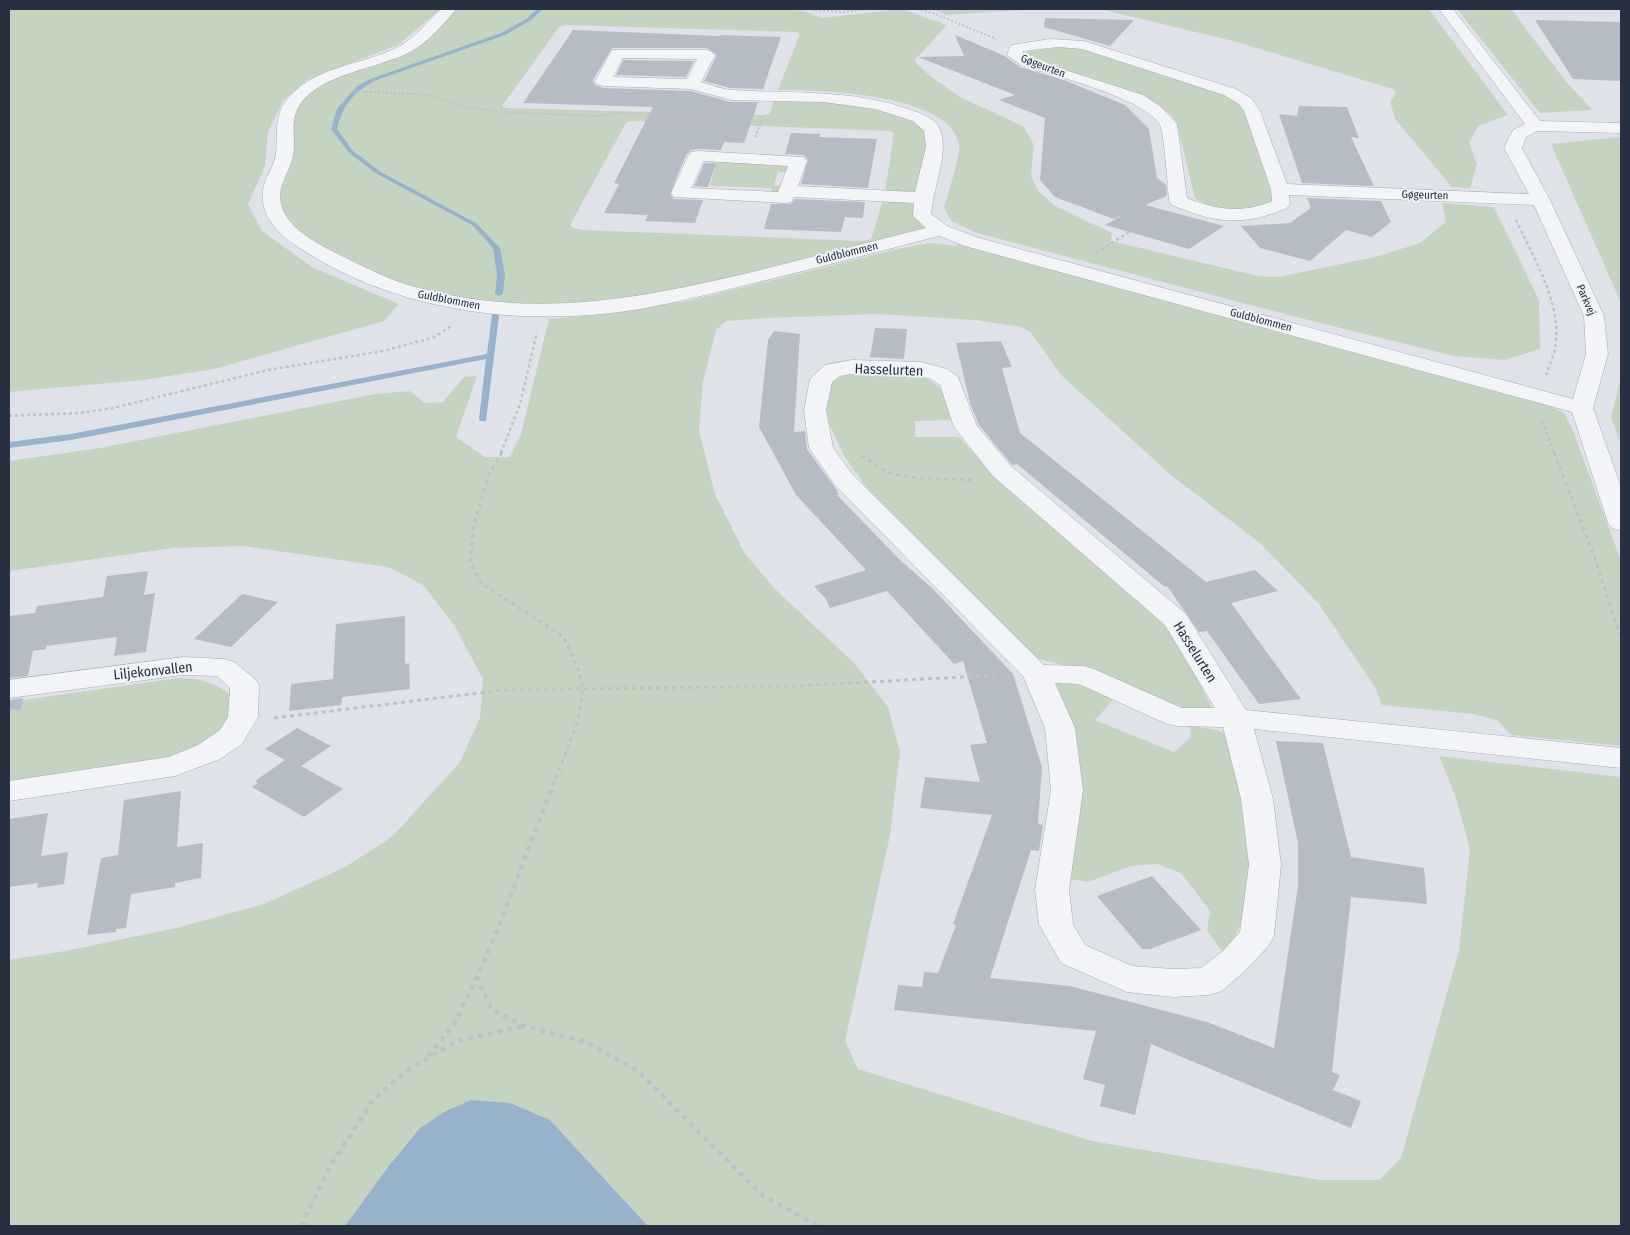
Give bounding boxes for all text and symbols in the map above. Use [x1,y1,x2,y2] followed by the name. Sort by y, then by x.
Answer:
[1019,52,1067,80] street label: Gøgeurten
[1401,188,1449,202] street label: Gøgeurten
[815,239,879,267] street label: Guldblommen
[1574,282,1598,318] street label: Parkvej
[417,288,481,312] street label: Guldblommen
[1229,306,1293,334] street label: Guldblommen
[854,360,924,380] street label: Hasselurten
[1170,618,1220,686] street label: Hasselurten
[113,658,193,684] street label: Liljekonvallen

